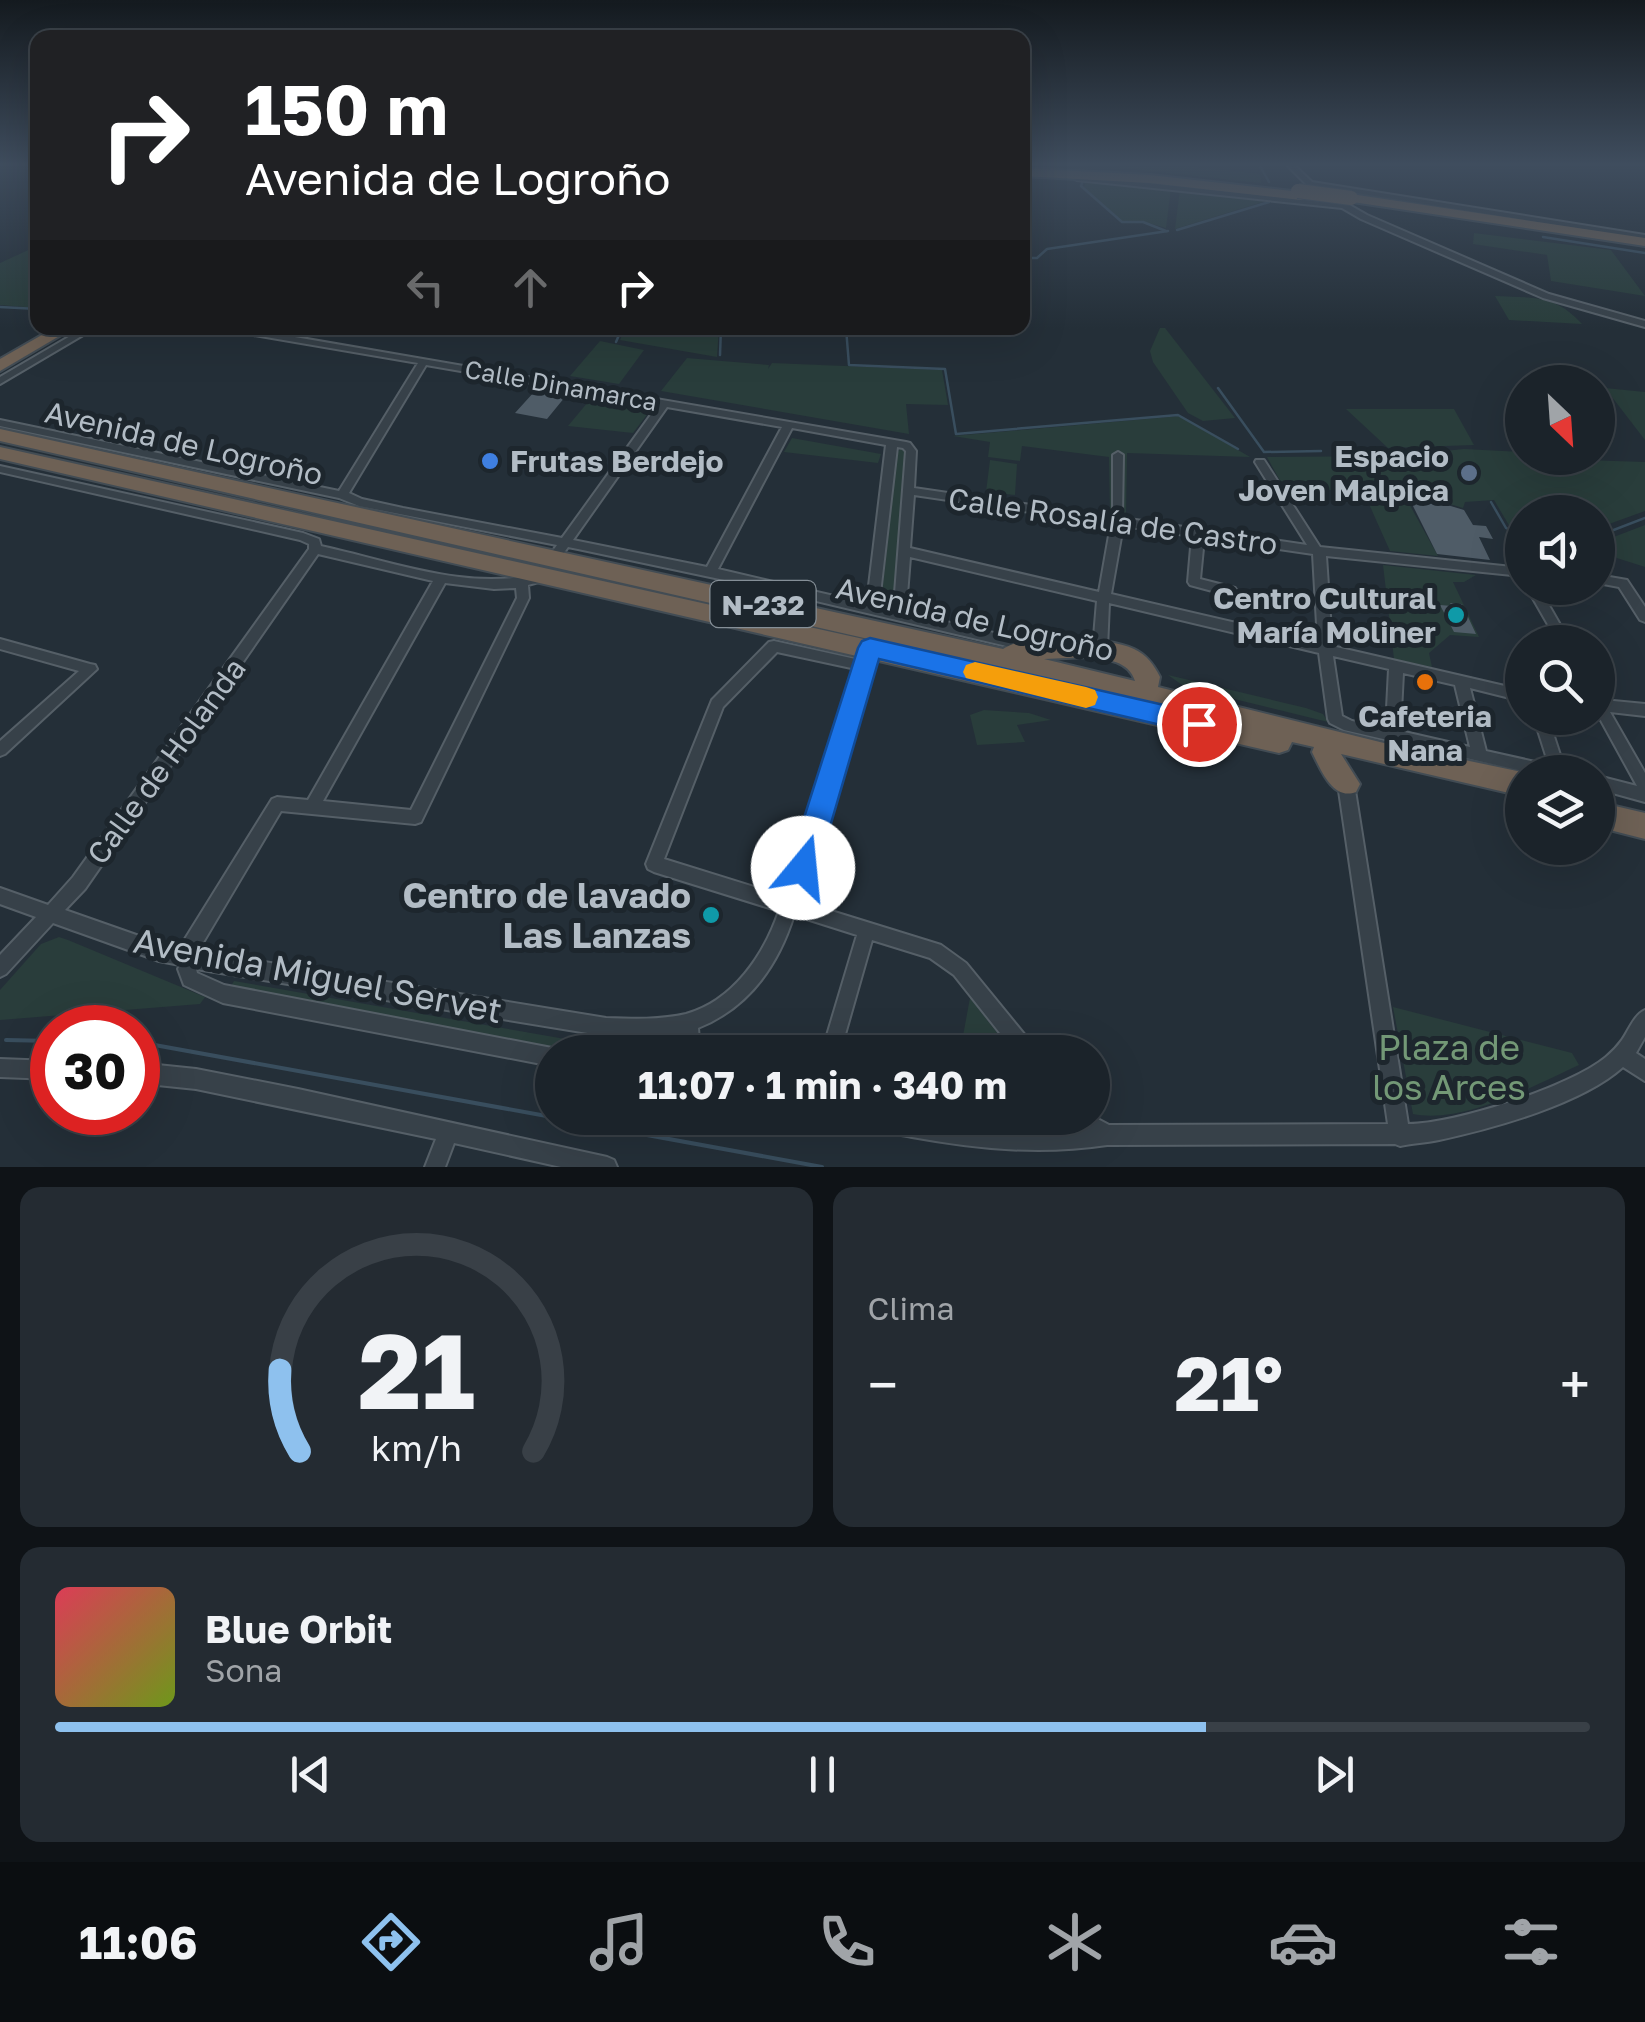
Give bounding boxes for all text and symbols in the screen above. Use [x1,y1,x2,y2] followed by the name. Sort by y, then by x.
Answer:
[245,66,448,150] text: 150 m
[80,70,210,200] icon: right
[245,151,671,205] text: Avenida de Logroño
[398,260,453,315] icon: left
[503,260,558,315] icon: ahead
[608,260,663,315] icon: right
[462,353,660,417] street label: Calle Dinamarca
[1505,365,1615,475] north arrow
[1505,365,1615,865] map controls
[42,394,326,492] street label: Avenida de Logroño
[1238,438,1449,508] place label: Espacio Joven Malpica
[510,443,724,479] place label: Frutas Berdejo
[479,450,501,472] marker: Frutas Berdejo
[1458,462,1480,484] marker: Espacio Joven Malpica
[946,480,1280,562] street label: Calle Rosalía de Castro
[1505,495,1615,605] button: sound
[833,570,1117,668] street label: Avenida de Logroño
[1213,580,1436,650] place label: Centro Cultural María Moliner
[710,581,816,627] road number: N-232
[1445,604,1467,626] marker: Centro Cultural María Moliner
[1505,625,1615,735] button: search
[79,651,253,871] street label: Calle de Holanda
[1414,671,1436,693] marker: Cafeteria Nana
[1157,682,1242,767] pin
[1172,697,1227,752] icon: arrive
[1358,698,1492,768] place label: Cafeteria Nana
[1505,755,1615,865] button: layers
[751,816,855,920] position arrow
[402,874,691,956] place label: Centro de lavado Las Lanzas
[700,904,722,926] marker: Centro de lavado Las Lanzas
[130,919,506,1031] street label: Avenida Miguel Servet
[30,1005,160,1135] speed limit sign: 30
[1372,1026,1526,1108] park label: Plaza de los Arces
[638,1062,1007,1107] text: 11:07 · 1 min · 340 m
[868,1289,954,1327] text: Clima
[358,1307,475,1432] text: 21
[1174,1337,1283,1428] text: 21°
[868,1351,898,1417] text: −
[1560,1351,1590,1417] text: +
[371,1426,462,1469] text: km/h
[205,1606,392,1651] text: Blue Orbit
[205,1651,282,1689] text: Sona
[283,1747,338,1802] icon: previous
[795,1747,850,1802] icon: pause
[1307,1747,1362,1802] icon: next
[356,1907,426,1977] icon: directions
[584,1907,654,1977] icon: music
[812,1907,882,1977] icon: phone
[1040,1907,1110,1977] icon: climate
[1268,1907,1338,1977] icon: car
[1496,1907,1566,1977] icon: filters
[79,1915,198,1969] text: 11:06

